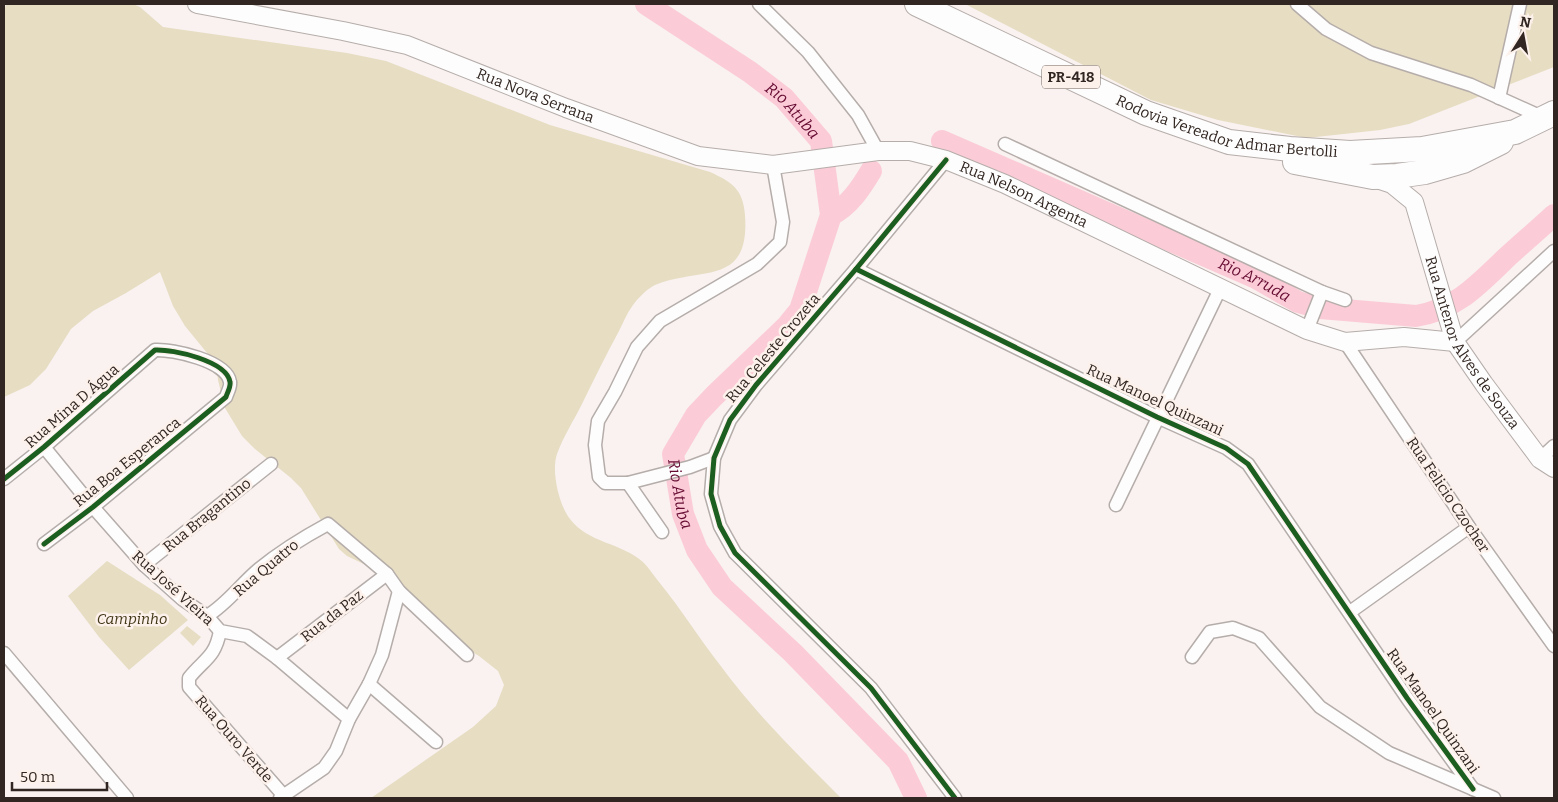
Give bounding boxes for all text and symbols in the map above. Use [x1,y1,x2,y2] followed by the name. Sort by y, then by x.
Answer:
[1498,10,1548,60] north arrow
[1518,13,1532,32] text: N
[474,65,597,126] street label: Rua Nova Serrana
[1042,66,1100,88] road number: PR-418
[762,78,824,142] water label: Rio Atuba
[1113,91,1339,161] street label: Rodovia Vereador Admar Bertolli
[957,158,1091,232] street label: Rua Nelson Argenta
[1216,253,1294,305] water label: Rio Arruda
[1421,254,1523,433] street label: Rua Antenor Alves de Souza
[722,290,824,406] street label: Rua Celeste Crozeta
[21,360,123,452] street label: Rua Mina D Água
[1084,360,1227,440] street label: Rua Manoel Quinzani
[70,413,184,511] street label: Rua Boa Esperanca
[1403,434,1493,556] street label: Rua Felicio Czocher
[664,457,697,531] water label: Rio Atuba
[159,474,255,556] street label: Rua Bragantino
[230,536,302,600] street label: Rua Quatro
[129,547,217,629] street label: Rua José Vieira
[297,586,367,646] street label: Rua da Paz
[97,610,167,628] park label: Campinho
[1383,645,1483,778] street label: Rua Manoel Quinzani
[191,692,277,786] street label: Rua Ouro Verde
[12,760,108,792] scale bar
[20,768,56,786] text: 50 m

